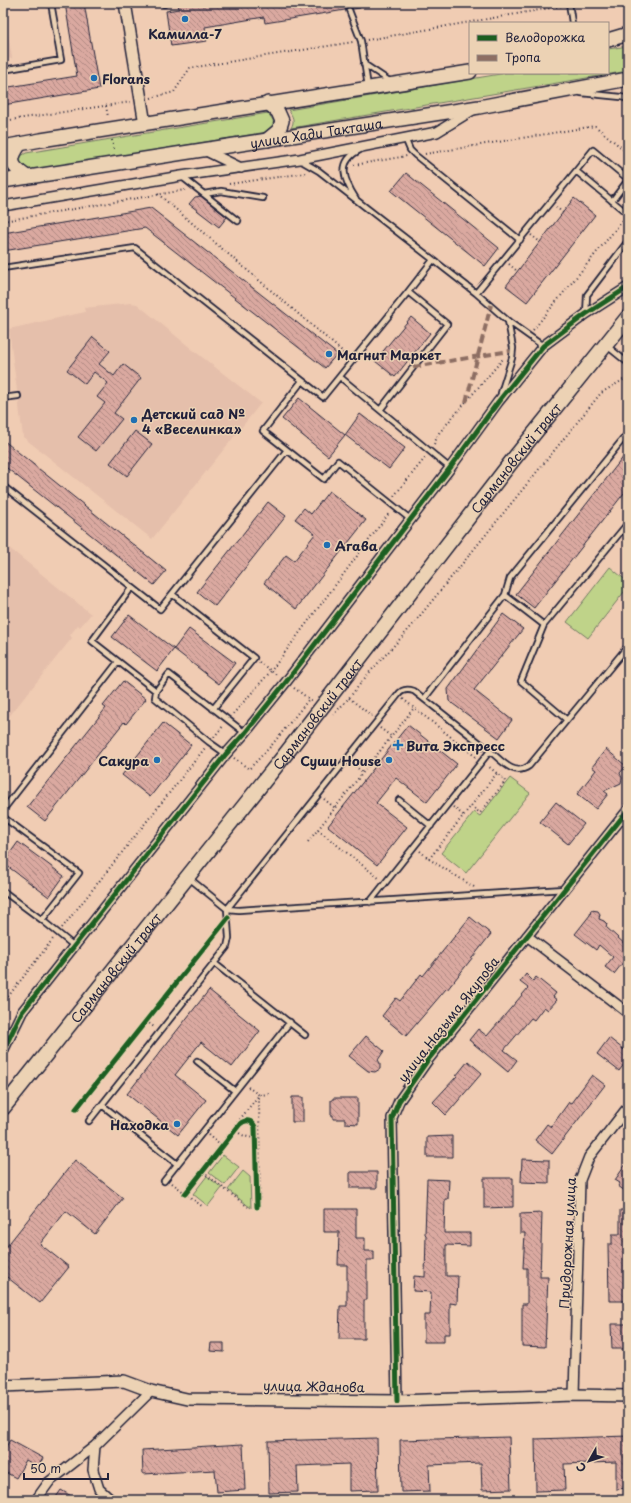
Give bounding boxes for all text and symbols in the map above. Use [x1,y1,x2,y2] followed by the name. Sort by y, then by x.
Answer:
[180,14,190,24] marker: Камилла-7
[469,22,609,74] legend
[148,24,222,43] place label: Камилла-7
[505,28,585,46] text: Велодорожка
[505,48,541,66] text: Тропа
[102,69,150,88] place label: Florans
[89,73,99,83] marker: Florans
[249,113,385,152] street label: улица Хади Такташа
[337,345,441,364] place label: Магнит Маркет
[324,349,334,359] marker: Магнит Маркет
[466,398,566,517] street label: Сармановский тракт
[141,404,245,438] place label: Детский сад № 4 «Веселинка»
[129,415,139,425] marker: Детский сад № 4 «Веселинка»
[335,536,378,555] place label: Агава
[322,540,332,550] marker: Агава
[268,653,366,773] street label: Сармановский тракт
[406,736,505,755] place label: Вита Экспресс
[393,740,403,750] marker: Вита Экспресс
[98,751,149,770] place label: Сакура
[300,751,381,770] place label: Суши House
[152,755,162,765] marker: Сакура
[384,755,394,765] marker: Суши House
[65,908,166,1026] street label: Сармановский тракт
[393,951,504,1086] street label: улица Назыма Якупова
[110,1115,169,1134] place label: Находка
[172,1119,182,1129] marker: Находка
[554,1176,580,1309] street label: Придорожная улица
[263,1376,366,1396] street label: улица Жданова
[569,1441,609,1481] north arrow
[24,1455,108,1481] scale bar
[30,1459,61,1477] text: 50 m
[572,1459,590,1476] text: С

